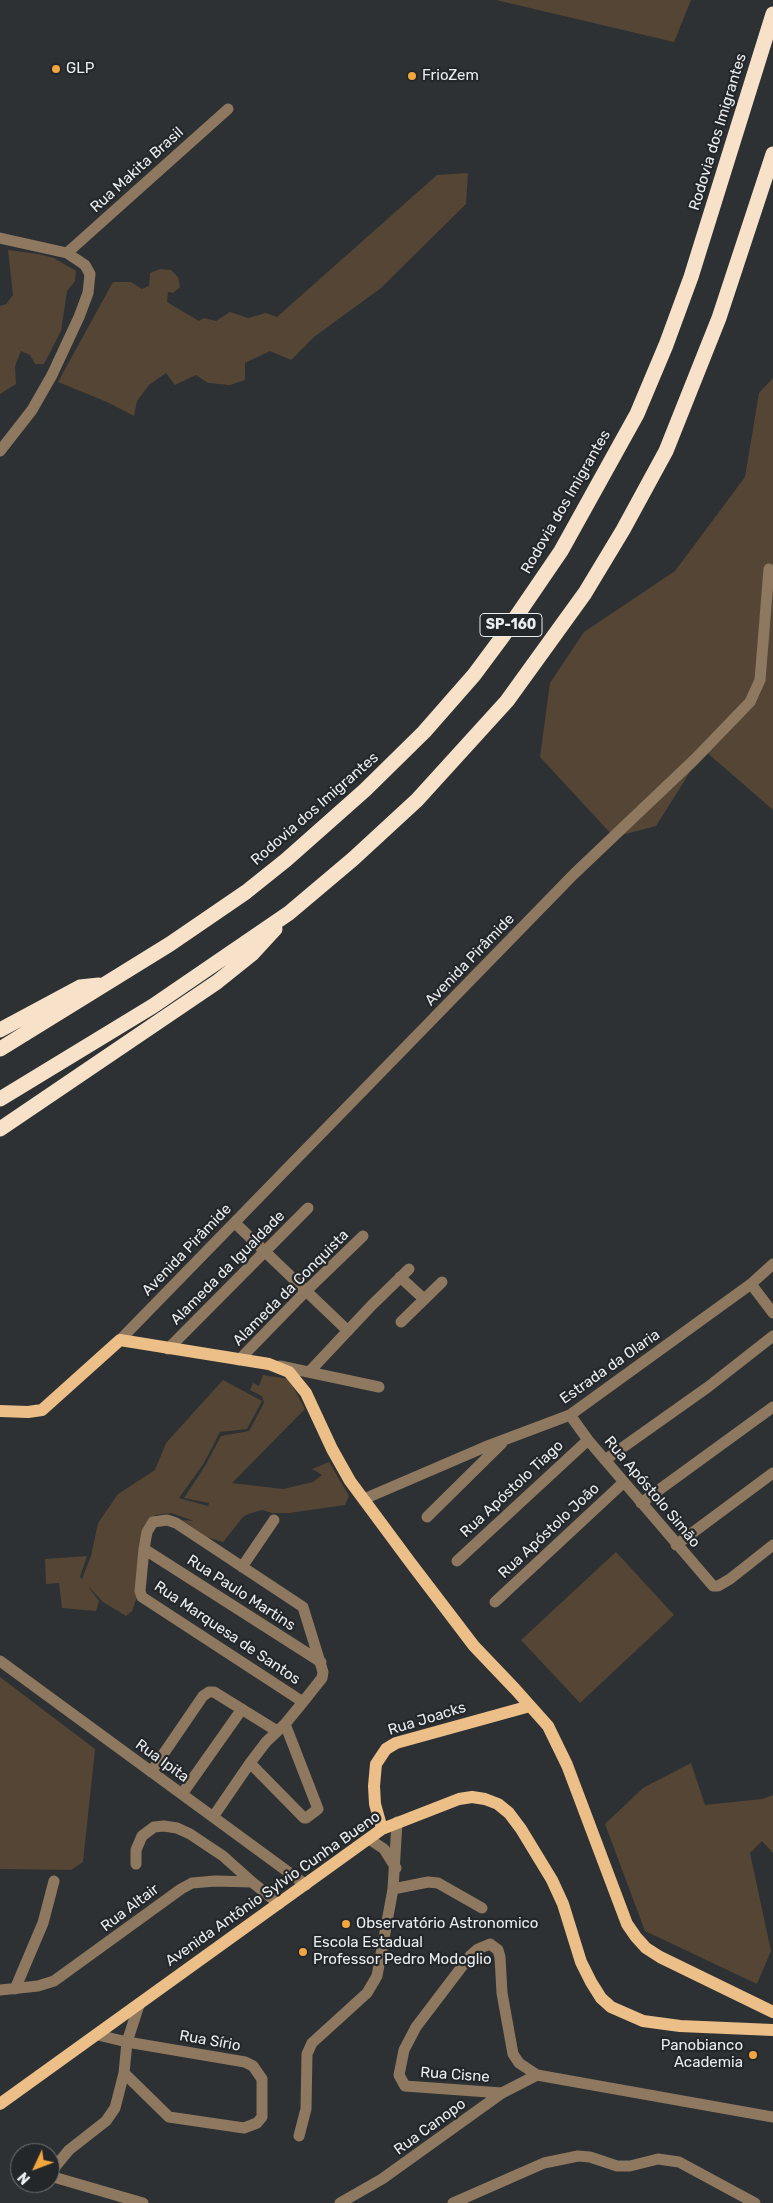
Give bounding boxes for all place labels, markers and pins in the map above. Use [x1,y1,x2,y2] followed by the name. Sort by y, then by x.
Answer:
[66,60,94,78] place label: GLP
[50,63,62,75] marker: GLP
[422,67,479,85] place label: FrioZem
[406,70,418,82] marker: FrioZem
[356,1915,538,1933] place label: Observatório Astronomico
[340,1918,352,1930] marker: Observatório Astronomico
[313,1934,492,1969] place label: Escola Estadual Professor Pedro Modoglio
[297,1946,309,1958] marker: Escola Estadual Professor Pedro Modoglio
[661,2037,743,2072] place label: Panobianco Academia
[747,2049,759,2061] marker: Panobianco Academia

